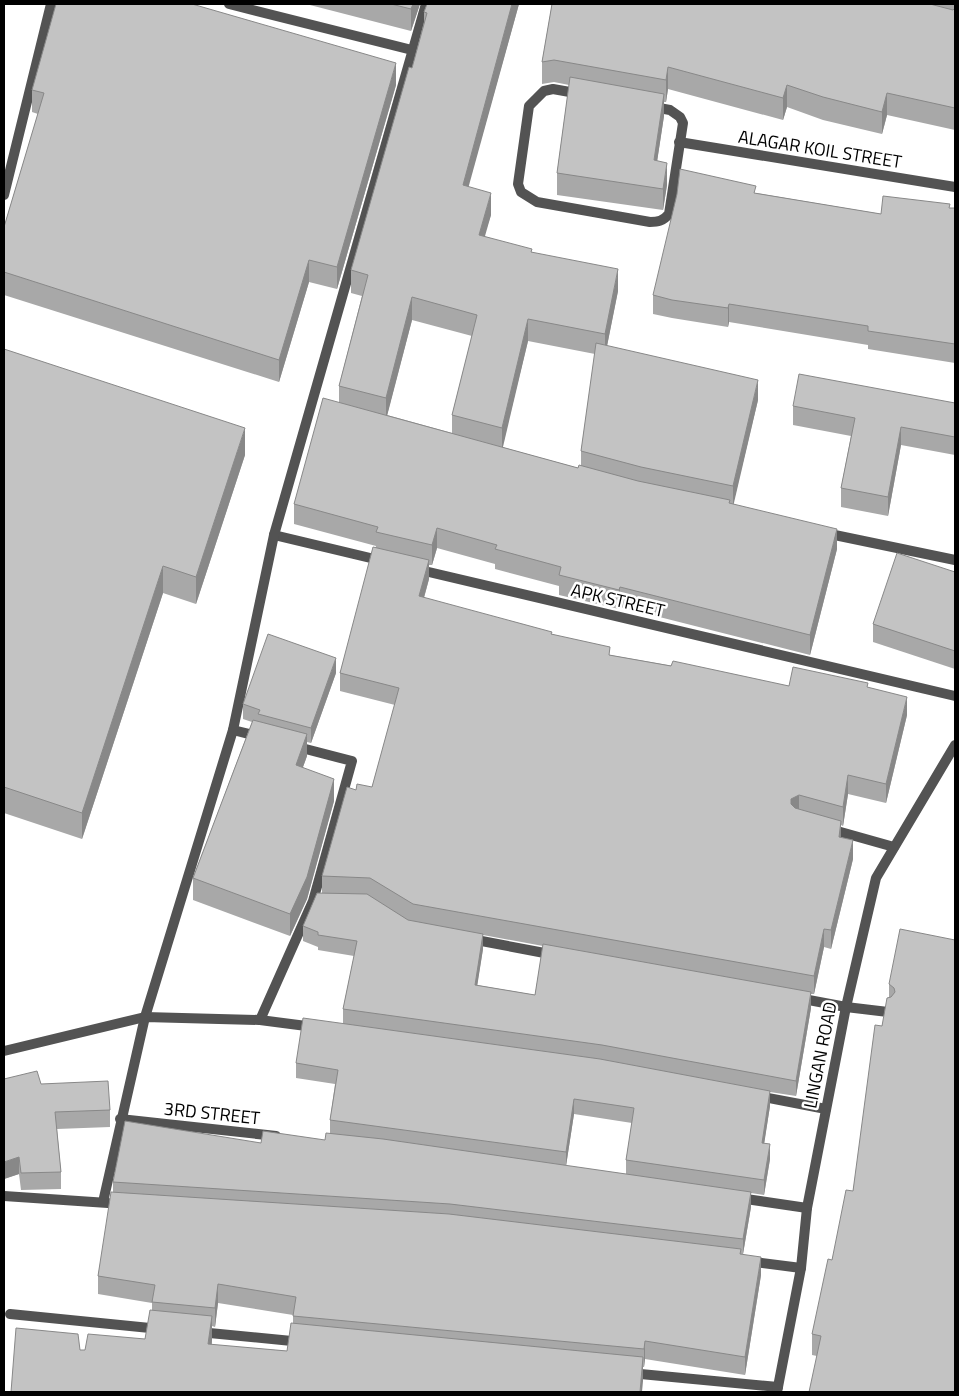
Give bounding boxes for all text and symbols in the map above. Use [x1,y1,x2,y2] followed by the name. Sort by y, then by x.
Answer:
[736,123,904,175] street label: ALAGAR KOIL STREET
[569,576,668,624] street label: APK STREET
[796,999,844,1111] street label: LINGAN ROAD
[163,1095,262,1132] street label: 3RD STREET

